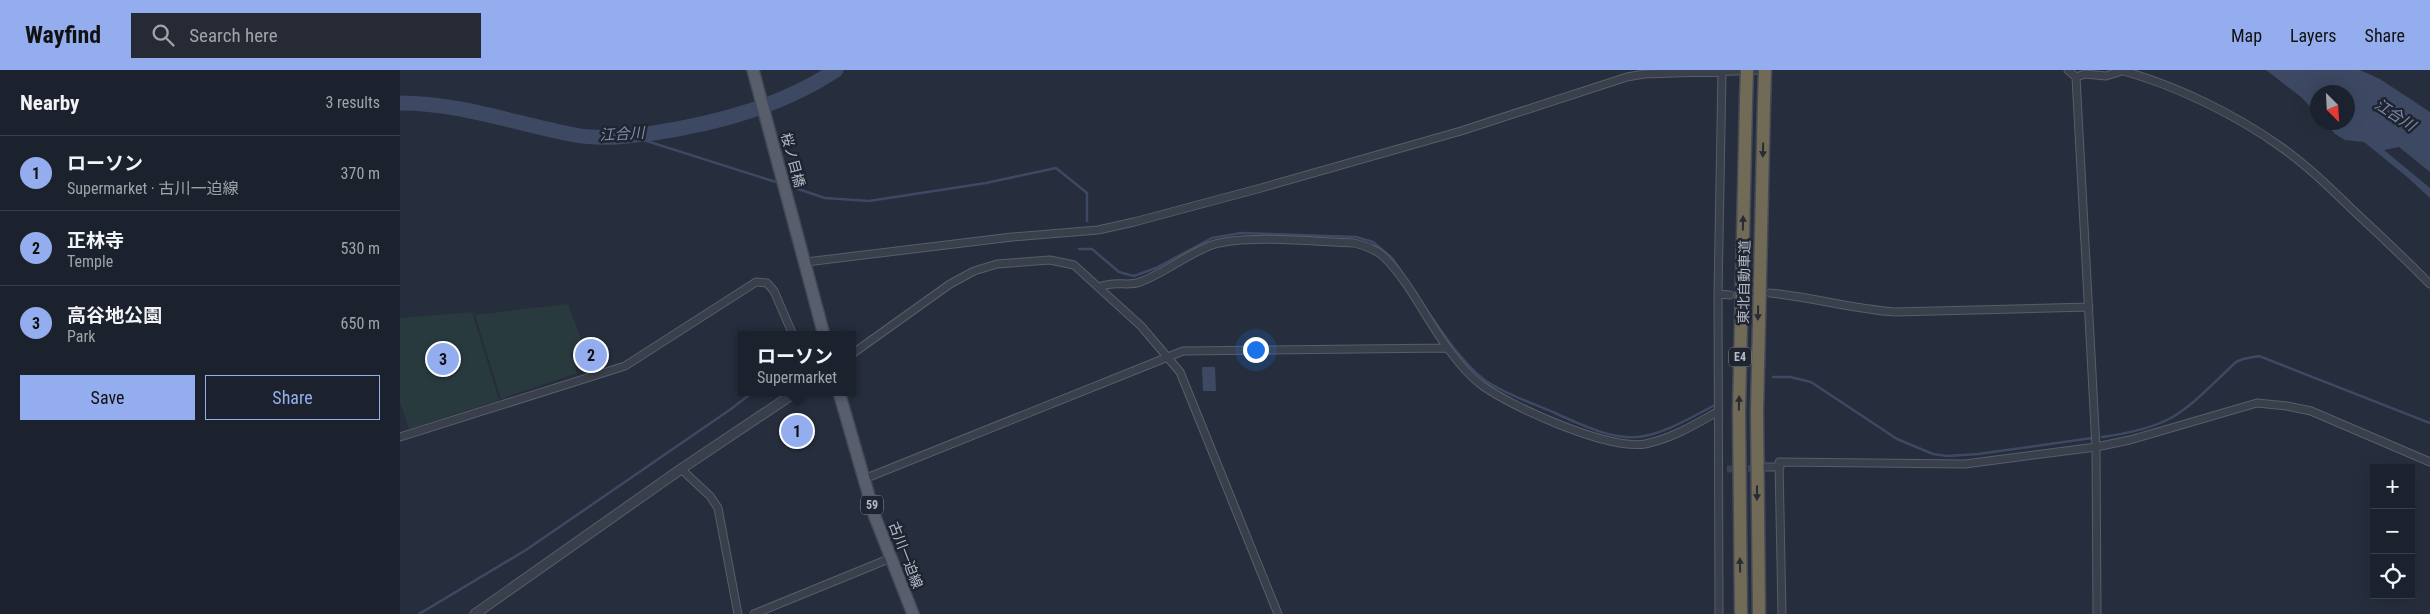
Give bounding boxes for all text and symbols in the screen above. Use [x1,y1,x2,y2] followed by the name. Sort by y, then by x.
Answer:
[131,13,481,58] search box
[25,21,101,49] text: Wayfind
[149,21,177,49] icon: search
[189,24,278,47] text: Search here
[2231,25,2262,46] text: Map
[2290,25,2337,46] text: Layers
[2365,25,2405,46] text: Share
[2310,85,2355,130] north arrow
[20,91,79,115] text: Nearby
[325,93,380,112] text: 3 results
[2371,95,2420,136] water label: 江合川
[599,124,647,144] water label: 江合川
[778,131,808,189] street label: 桜ノ目橋
[1758,143,1766,159] one-way arrow
[67,152,143,175] text: ローソン
[32,164,40,183] text: 1
[341,164,380,183] text: 370 m
[67,179,238,198] text: Supermarket · 古川一迫線
[1739,215,1747,231] one-way arrow
[67,229,124,252] text: 正林寺
[32,239,40,258] text: 2
[341,239,380,258] text: 530 m
[1735,240,1753,324] street label: 東北自動車道
[67,252,113,271] text: Temple
[67,304,162,327] text: 高谷地公園
[1754,305,1762,321] one-way arrow
[32,314,40,333] text: 3
[341,314,380,333] text: 650 m
[67,327,96,346] text: Park
[738,331,856,396] popup
[575,336,607,374] pin: 2
[1243,337,1269,363] your location
[427,340,459,378] pin: 3
[757,345,833,368] text: ローソン
[1729,348,1751,366] road number: E4
[757,368,837,387] text: Supermarket
[20,375,195,420] button: Save
[205,375,380,420] button: Share
[1735,395,1743,411] one-way arrow
[781,412,813,450] pin: 1
[2370,464,2415,599] map controls
[2370,464,2415,509] button: +
[1754,485,1762,501] one-way arrow
[861,496,883,514] road number: 59
[2370,509,2415,554] button: −
[886,519,926,591] street label: 古川一迫線
[2370,554,2415,599] button: locate
[1736,557,1744,573] one-way arrow

